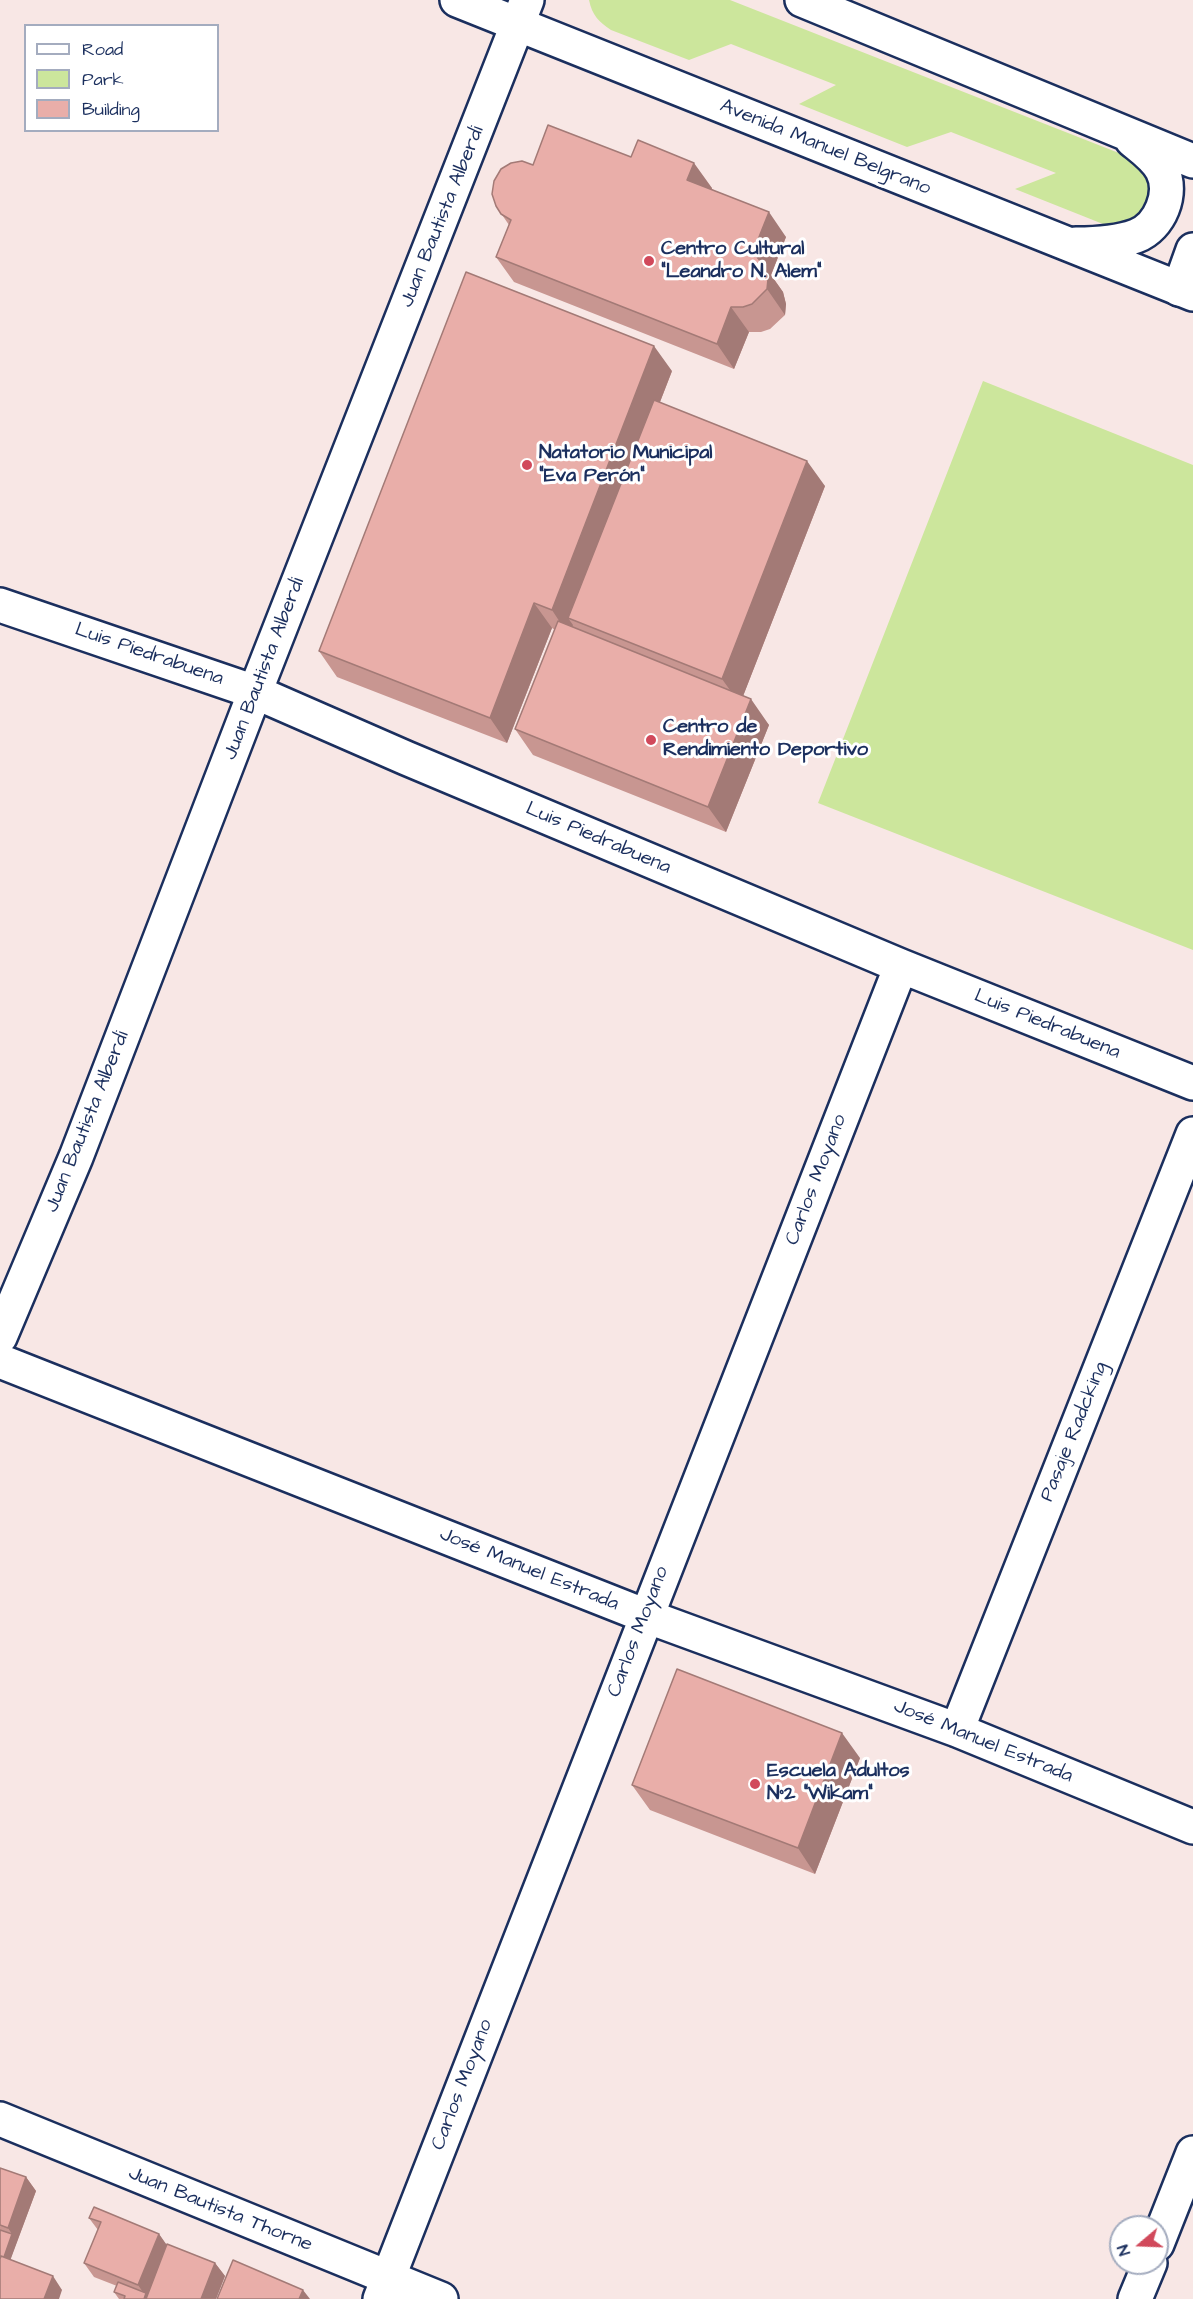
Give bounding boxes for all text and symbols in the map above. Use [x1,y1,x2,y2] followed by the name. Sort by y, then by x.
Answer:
[24,24,219,132] legend
[82,37,123,62] text: Road
[82,67,124,92] text: Park
[716,95,934,201] street label: Avenida Manuel Belgrano
[82,97,140,122] text: Building
[396,123,490,311] street label: Juan Bautista Alberdi
[661,238,822,285] place label: Centro Cultural "Leandro N. Alem"
[642,254,656,268] marker: Centro Cultural "Leandro N. Alem"
[539,442,712,489] place label: Natatorio Municipal "Eva Perón"
[520,458,534,472] marker: Natatorio Municipal "Eva Perón"
[219,575,311,763] street label: Juan Bautista Alberdi
[72,618,226,692] street label: Luis Piedrabuena
[663,716,868,763] place label: Centro de Rendimiento Deportivo
[644,733,658,747] marker: Centro de Rendimiento Deportivo
[522,798,674,880] street label: Luis Piedrabuena
[970,985,1124,1065] street label: Luis Piedrabuena
[41,1028,135,1216] street label: Juan Bautista Alberdi
[781,1111,853,1249] street label: Carlos Moyano
[1036,1359,1114,1505] street label: Pasaje Radcking
[436,1523,622,1617] street label: José Manuel Estrada
[603,1563,675,1701] street label: Carlos Moyano
[890,1695,1076,1789] street label: José Manuel Estrada
[767,1760,910,1807] place label: Escuela Adultos N°2 "Wikam"
[748,1777,762,1791] marker: Escuela Adultos N°2 "Wikam"
[427,2016,499,2154] street label: Carlos Moyano
[124,2162,316,2258] street label: Juan Bautista Thorne
[1109,2215,1169,2275] north arrow
[1112,2242,1136,2259] text: N

